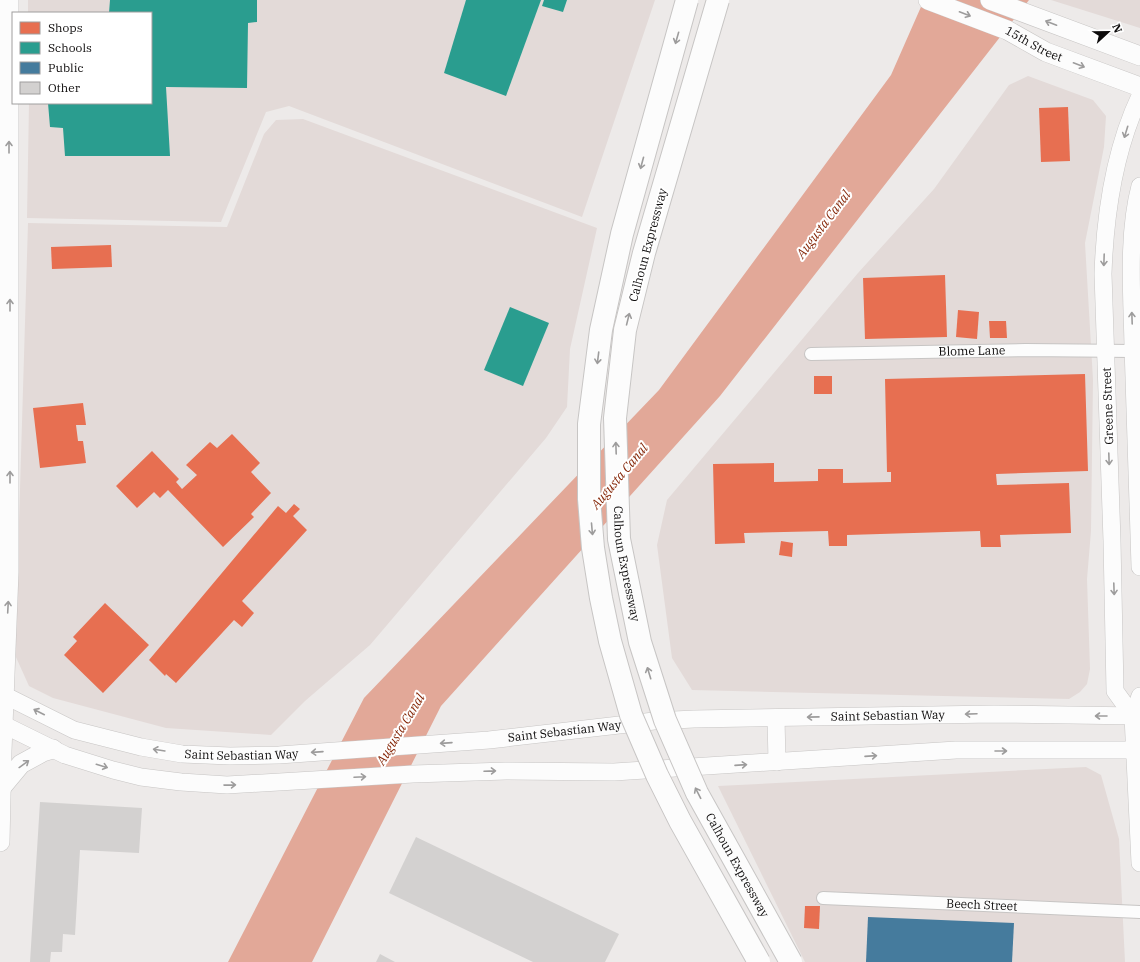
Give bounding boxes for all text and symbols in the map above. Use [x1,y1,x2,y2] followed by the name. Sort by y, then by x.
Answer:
[958,10,970,18] one-way arrow
[12,12,152,104] legend
[1088,12,1128,52] north arrow
[1045,19,1057,27] one-way arrow
[48,20,83,35] text: Shops
[1109,22,1126,35] text: N
[1003,23,1065,65] street label: 15th Street
[673,31,680,44] one-way arrow
[48,40,92,55] text: Schools
[48,60,84,75] text: Public
[1073,61,1085,69] one-way arrow
[48,80,81,95] text: Other
[1122,125,1129,138] one-way arrow
[5,141,13,154] one-way arrow
[637,156,645,169] one-way arrow
[625,186,670,303] street label: Calhoun Expressway
[792,187,855,262] water label: Augusta Canal
[1100,253,1107,266] one-way arrow
[6,299,14,312] one-way arrow
[1129,312,1136,325] one-way arrow
[625,313,632,326] one-way arrow
[938,342,1006,359] street label: Blome Lane
[594,351,602,364] one-way arrow
[1099,367,1116,445] street label: Greene Street
[586,440,652,513] water label: Augusta Canal
[612,442,619,455] one-way arrow
[1106,452,1113,465] one-way arrow
[6,471,14,484] one-way arrow
[611,506,644,623] street label: Calhoun Expressway
[588,522,595,535] one-way arrow
[1110,582,1117,595] one-way arrow
[4,601,11,614] one-way arrow
[645,666,652,679] one-way arrow
[372,690,429,769] water label: Augusta Canal
[831,707,946,724] street label: Saint Sebastian Way
[33,708,45,715] one-way arrow
[965,711,978,718] one-way arrow
[1095,712,1108,720] one-way arrow
[807,714,820,721] one-way arrow
[507,717,623,745] street label: Saint Sebastian Way
[440,739,453,746] one-way arrow
[153,746,166,754] one-way arrow
[184,746,300,763] street label: Saint Sebastian Way
[994,747,1007,755] one-way arrow
[311,748,324,755] one-way arrow
[864,753,877,760] one-way arrow
[18,760,29,768] one-way arrow
[734,761,747,768] one-way arrow
[95,763,108,770] one-way arrow
[483,768,496,775] one-way arrow
[353,774,366,781] one-way arrow
[223,781,236,788] one-way arrow
[694,787,701,799] one-way arrow
[703,810,773,920] street label: Calhoun Expressway
[946,895,1018,914] street label: Beech Street

